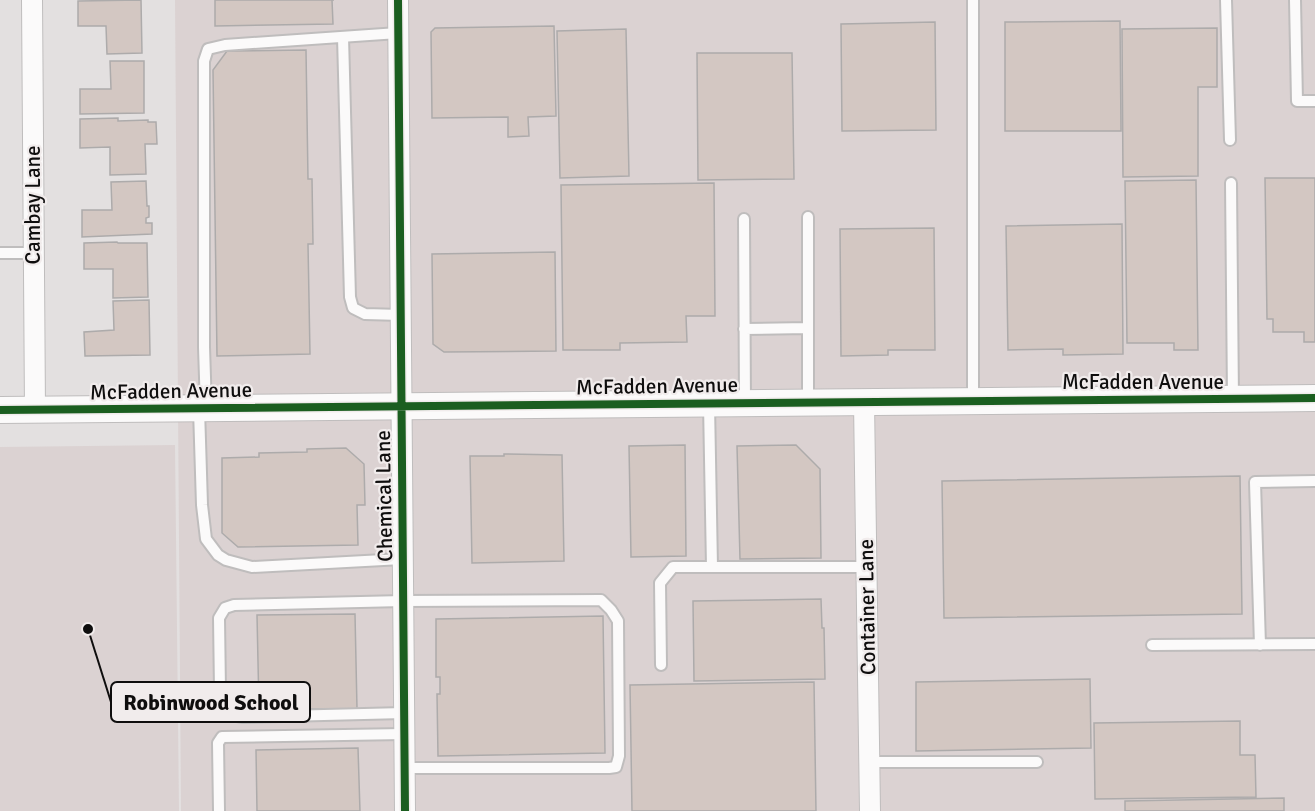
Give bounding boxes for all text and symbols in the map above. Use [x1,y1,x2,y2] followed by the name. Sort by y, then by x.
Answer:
[20,145,46,265] street label: Cambay Lane
[1062,369,1224,395] street label: McFadden Avenue
[576,372,738,400] street label: McFadden Avenue
[90,377,252,405] street label: McFadden Avenue
[370,430,398,562] street label: Chemical Lane
[853,539,881,675] street label: Container Lane
[111,682,310,722] callout: Robinwood School
[123,689,299,716] text: Robinwood School

